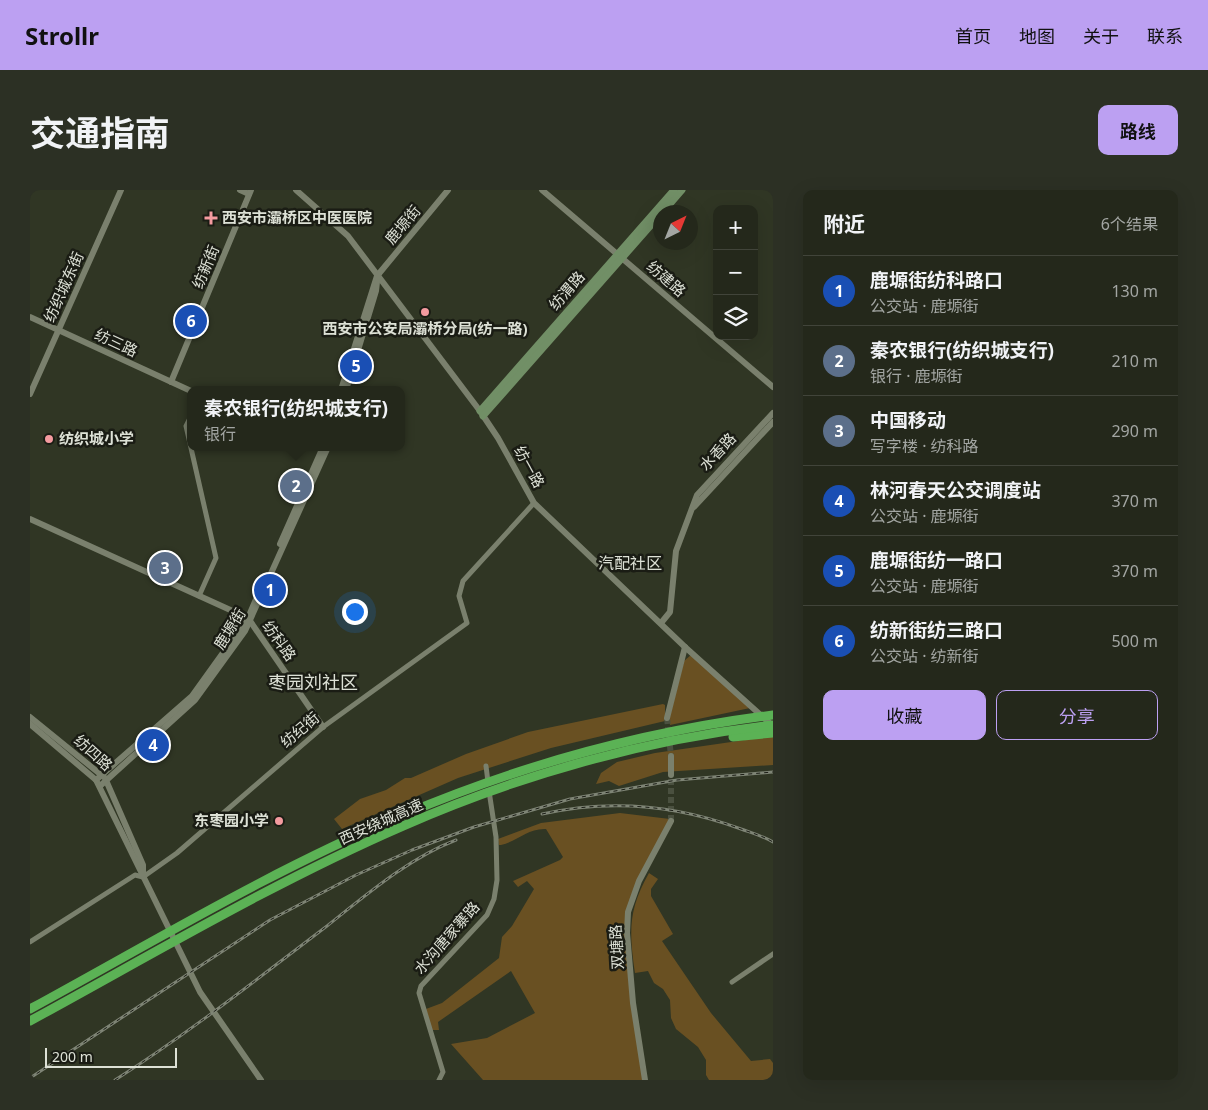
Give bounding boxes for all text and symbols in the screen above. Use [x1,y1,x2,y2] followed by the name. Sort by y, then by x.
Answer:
[25,19,99,52] text: Strollr
[955,24,991,48] text: 首页
[1019,24,1055,48] text: 地图
[1083,24,1119,48] text: 关于
[1147,24,1183,48] text: 联系
[1098,105,1178,155] button: 路线
[30,109,170,156] text: 交通指南
[380,201,424,248] street label: 鹿塬街
[653,205,698,250] north arrow
[713,205,758,340] map controls
[713,205,758,250] button: +
[222,207,372,227] place label: 西安市灞桥区中医医院
[823,210,865,238] text: 附近
[204,211,218,225] marker: 西安市灞桥区中医医院
[1101,213,1158,235] text: 6个结果
[187,242,223,291] street label: 纺新街
[39,248,87,325] street label: 纺织城东街
[713,250,758,295] button: −
[643,256,690,301] street label: 纺建路
[544,267,589,314] street label: 纺渭路
[870,267,1003,293] text: 鹿塬街纺科路口
[834,280,844,302] text: 1
[1111,280,1158,302] text: 130 m
[713,295,758,340] button: layers
[870,295,979,317] text: 公交站 · 鹿塬街
[175,302,207,340] pin: 6
[419,306,431,318] marker: 西安市公安局灞桥分局(纺一路)
[322,318,528,338] place label: 西安市公安局灞桥分局(纺一路)
[92,324,141,361] street label: 纺三路
[870,337,1054,363] text: 秦农银行(纺织城支行)
[340,347,372,385] pin: 5
[834,350,844,372] text: 2
[1111,350,1158,372] text: 210 m
[870,365,963,387] text: 银行 · 鹿塬街
[187,386,405,451] popup
[204,395,388,421] text: 秦农银行(纺织城支行)
[870,407,946,433] text: 中国移动
[834,420,844,442] text: 3
[1111,420,1158,442] text: 290 m
[204,423,236,445] text: 银行
[59,428,134,448] place label: 纺织城小学
[695,428,740,475] street label: 水香路
[43,433,55,445] marker: 纺织城小学
[870,435,979,457] text: 写字楼 · 纺科路
[510,442,550,491] street label: 纺一路
[280,467,312,505] pin: 2
[870,477,1041,503] text: 林河春天公交调度站
[834,490,844,512] text: 4
[1111,490,1158,512] text: 370 m
[870,505,979,527] text: 公交站 · 鹿塬街
[870,547,1003,573] text: 鹿塬街纺一路口
[149,549,181,587] pin: 3
[598,552,662,574] district label: 汽配社区
[834,560,844,582] text: 5
[1111,560,1158,582] text: 370 m
[254,571,286,609] pin: 1
[870,575,979,597] text: 公交站 · 鹿塬街
[342,599,368,625] your location
[209,604,250,653] street label: 鹿塬街
[259,616,301,665] street label: 纺科路
[870,617,1003,643] text: 纺新街纺三路口
[834,630,844,652] text: 6
[1111,630,1158,652] text: 500 m
[870,645,979,667] text: 公交站 · 纺新街
[268,670,358,694] district label: 枣园刘社区
[823,690,986,740] button: 收藏
[996,690,1158,740] button: 分享
[276,707,323,751] street label: 纺纪街
[137,726,169,764] pin: 4
[70,730,117,775] street label: 纺四路
[335,794,426,849] street label: 西安绕城高速
[194,810,269,830] place label: 东枣园小学
[273,815,285,827] marker: 东枣园小学
[409,897,483,978] street label: 水沟唐家寨路
[605,924,627,970] street label: 双塘路
[45,1045,178,1068] scale bar
[52,1047,93,1066] text: 200 m

